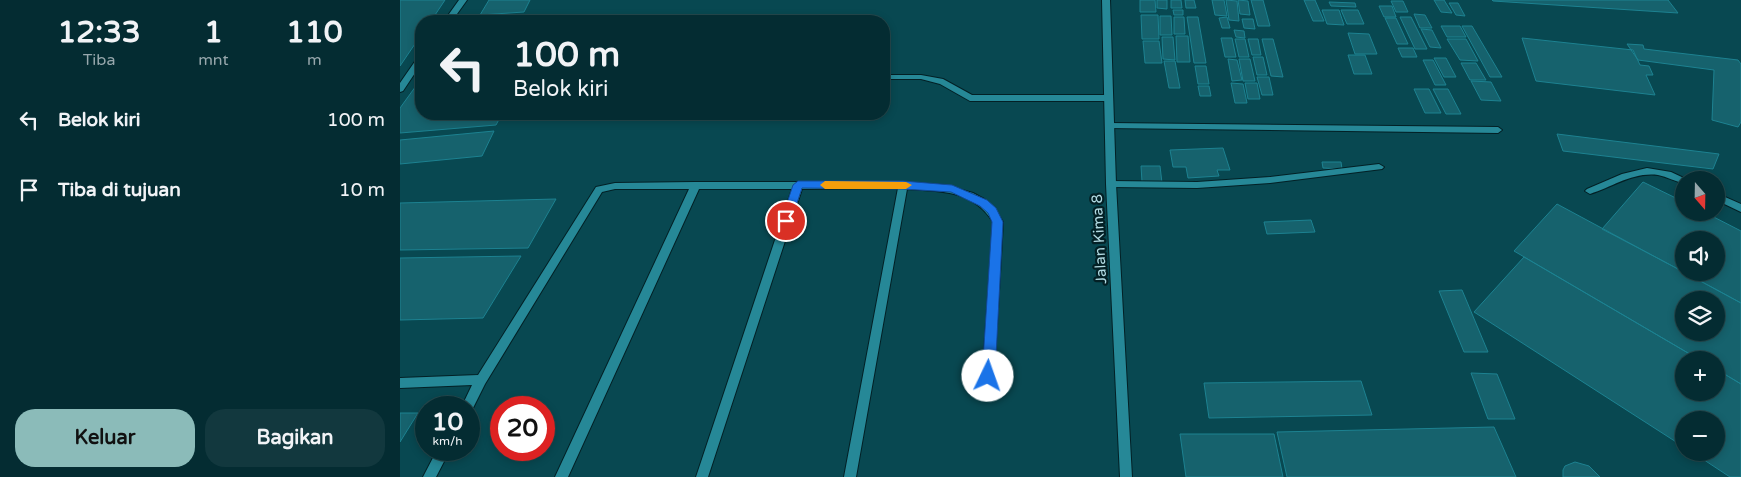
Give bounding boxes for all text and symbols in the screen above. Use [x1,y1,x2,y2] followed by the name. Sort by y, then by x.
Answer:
[57,14,141,51] text: 12:33
[204,14,223,51] text: 1
[286,14,343,51] text: 110
[513,34,620,76] text: 100 m
[430,35,495,100] icon: left
[83,50,115,70] text: Tiba
[198,50,229,70] text: mnt
[307,50,322,70] text: m
[513,76,609,102] text: Belok kiri
[15,106,43,134] icon: left
[58,109,141,131] text: Belok kiri
[327,109,385,131] text: 100 m
[1675,171,1725,221] north arrow
[1675,171,1725,461] map controls
[15,176,43,204] icon: arrive
[58,179,181,201] text: Tiba di tujuan
[339,179,385,201] text: 10 m
[1088,194,1110,284] street label: Jalan Kima 8
[765,200,807,242] pin
[772,207,800,235] icon: arrive
[1675,231,1725,281] button: sound
[1675,291,1725,341] button: layers
[961,349,1013,401] position arrow
[1675,351,1725,401] button: +
[490,396,555,461] speed limit sign: 20
[432,407,463,437] text: 10
[15,409,195,467] button: Keluar
[205,409,385,467] button: Bagikan
[1675,411,1725,461] button: −
[432,434,463,448] text: km/h

